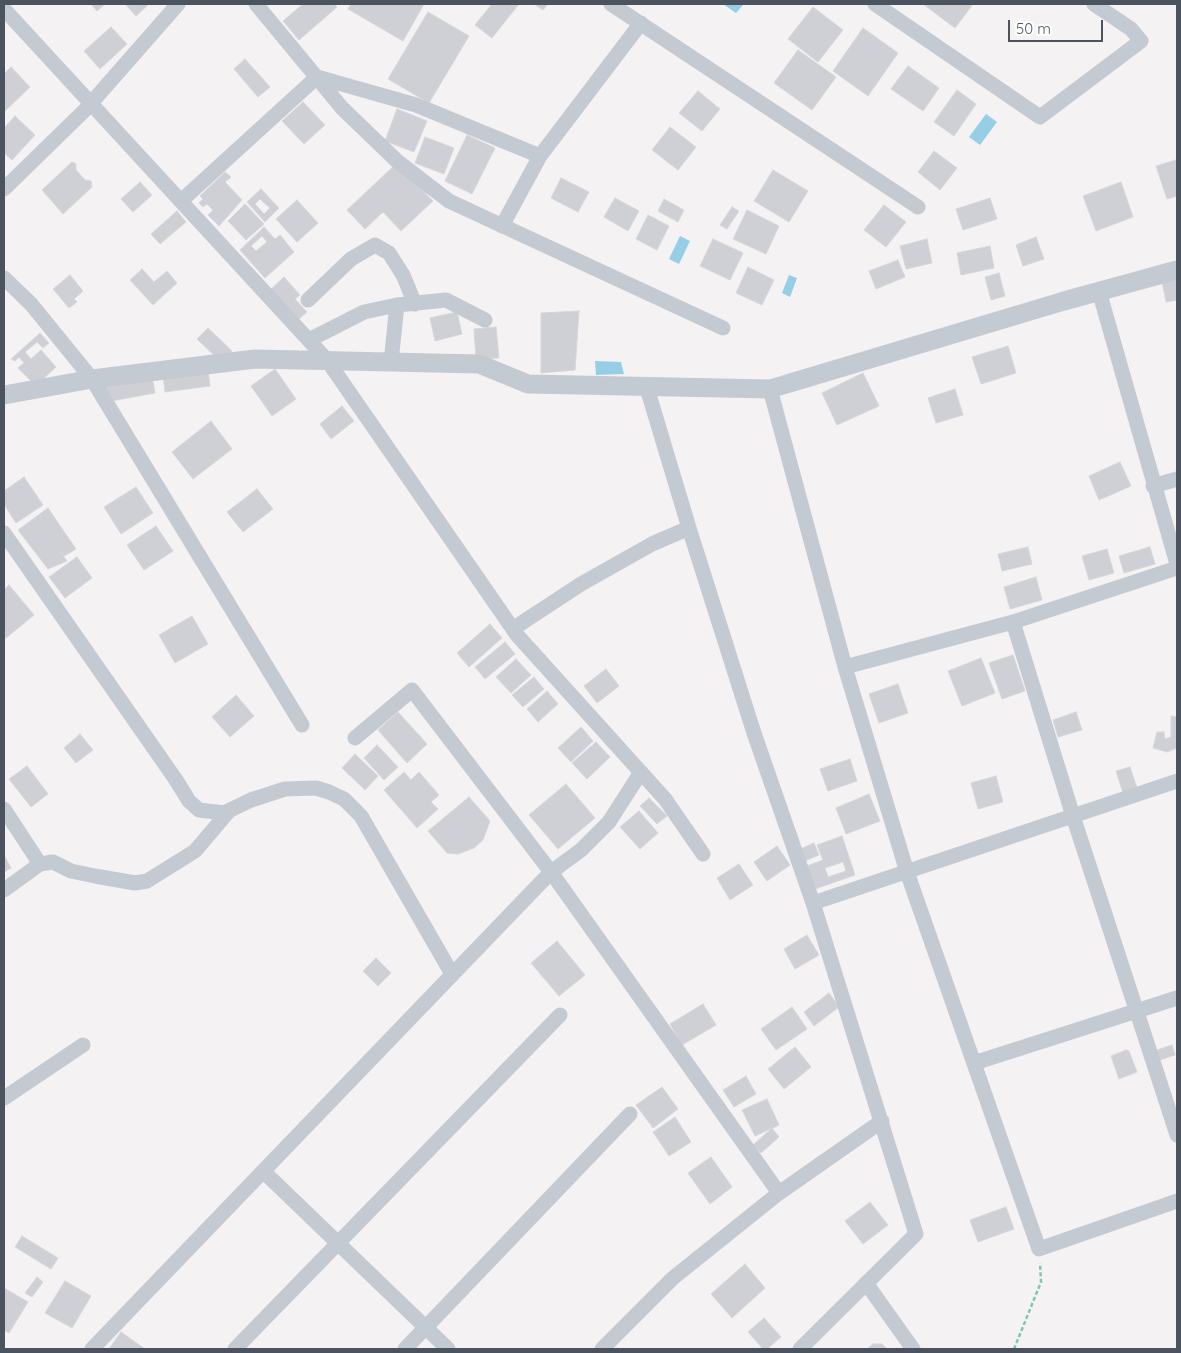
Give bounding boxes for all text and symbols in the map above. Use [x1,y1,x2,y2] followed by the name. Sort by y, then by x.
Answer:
[1011,10,1106,42] scale bar
[1016,19,1051,38] text: 50 m

